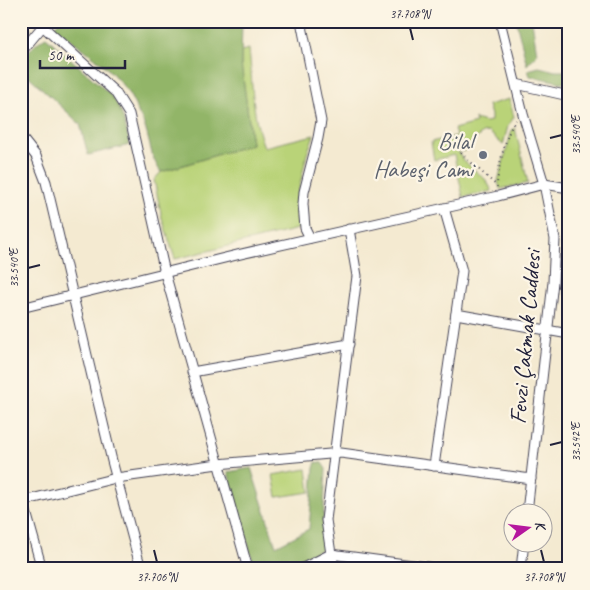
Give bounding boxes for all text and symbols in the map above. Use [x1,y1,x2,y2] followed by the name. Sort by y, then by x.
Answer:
[390,6,432,22] text: 37.708°N
[40,38,125,70] scale bar
[48,46,75,65] text: 50 m
[568,114,584,155] text: 33.540°E
[373,126,477,184] place label: Bilal Habeşi Cami
[477,149,489,161] marker: Bilal Habeşi Cami
[502,246,548,425] street label: Fevzi Çakmak Caddesi
[6,247,22,288] text: 33.540°E
[568,421,584,462] text: 33.542°E
[502,502,552,552] north arrow
[531,519,550,533] text: K
[137,569,179,585] text: 37.706°N
[524,569,566,585] text: 37.708°N

